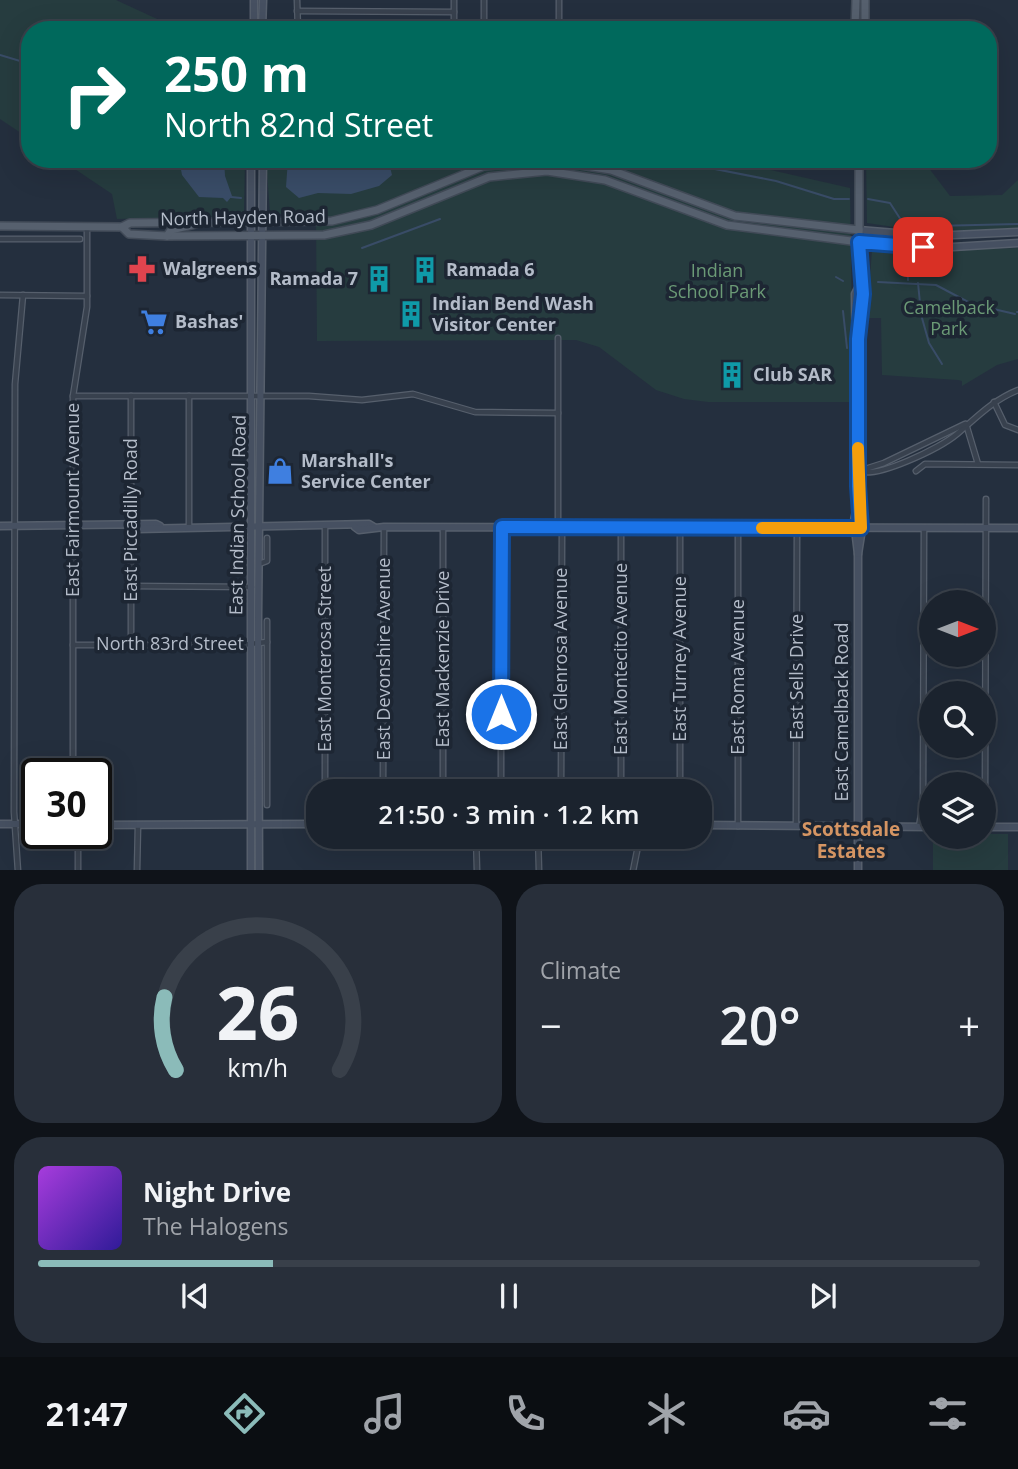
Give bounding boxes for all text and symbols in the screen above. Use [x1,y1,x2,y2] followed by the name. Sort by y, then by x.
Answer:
[164,40,309,106] text: 250 m
[49,49,140,140] icon: right
[164,103,433,146] text: North 82nd Street
[160,204,326,230] street label: North Hayden Road
[893,217,953,277] pin
[904,228,942,266] icon: arrive
[127,254,157,284] pharmacy icon: Walgreens
[410,255,440,285] building icon: Ramada 6
[163,256,257,280] place label: Walgreens
[446,257,535,281] place label: Ramada 6
[668,258,767,303] park label: Indian School Park
[364,264,394,294] building icon: Ramada 7
[269,266,358,290] place label: Ramada 7
[432,291,594,336] place label: Indian Bend Wash Visitor Center
[903,295,995,340] park label: Camelback Park
[396,299,426,329] building icon: Indian Bend Wash Visitor Center
[139,307,169,337] supermarket icon: Bashas'
[175,309,243,333] place label: Bashas'
[717,360,747,390] building icon: Club SAR
[753,362,832,386] place label: Club SAR
[60,403,84,597] street label: East Fairmount Avenue
[223,415,251,615] street label: East Indian School Road
[118,438,142,602] street label: East Piccadilly Road
[301,448,431,493] place label: Marshall's Service Center
[265,456,295,486] shop icon: Marshall's Service Center
[371,558,395,760] street label: East Devonshire Avenue
[608,563,632,755] street label: East Montecito Avenue
[312,566,336,752] street label: East Monterosa Street
[548,568,572,750] street label: East Glenrosa Avenue
[430,571,454,747] street label: East Mackenzie Drive
[667,576,691,742] street label: East Turney Avenue
[919,590,996,667] north arrow
[919,590,996,849] map controls
[725,599,749,755] street label: East Roma Avenue
[784,614,808,740] street label: East Sells Drive
[829,622,853,802] street label: East Camelback Road
[96,631,244,655] street label: North 83rd Street
[464,677,538,751] position arrow
[919,681,996,758] button: search
[21,758,112,849] speed limit sign: 30
[919,772,996,849] button: layers
[378,796,640,832] text: 21:50 · 3 min · 1.2 km
[802,816,900,864] district label: Scottsdale Estates
[540,954,621,986] text: Climate
[216,962,300,1061] text: 26
[719,989,801,1060] text: 20°
[540,999,562,1051] text: −
[958,999,980,1051] text: +
[228,1049,288,1083] text: km/h
[143,1174,291,1210] text: Night Drive
[143,1210,289,1242] text: The Halogens
[176,1277,214,1315] icon: previous
[490,1277,528,1315] icon: pause
[804,1277,842,1315] icon: next
[220,1389,269,1438] icon: directions
[360,1389,409,1438] icon: music
[501,1389,550,1438] icon: phone
[642,1389,691,1438] icon: climate
[782,1389,831,1438] icon: car
[923,1389,972,1438] icon: filters
[46,1392,128,1435] text: 21:47

